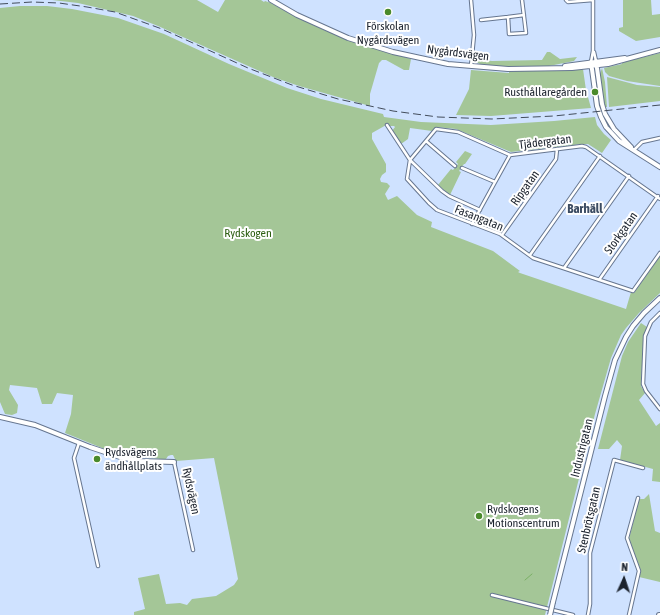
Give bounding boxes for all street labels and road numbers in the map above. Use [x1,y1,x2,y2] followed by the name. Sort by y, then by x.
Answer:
[426,42,490,64] street label: Nygårdsvägen
[518,132,572,152] street label: Tjädergatan
[508,168,542,208] street label: Ripgatan
[453,202,505,234] street label: Fasangatan
[601,209,641,257] street label: Storkgatan
[568,417,596,479] street label: Industrigatan
[179,466,203,516] street label: Rydsvägen
[574,485,604,555] street label: Stenbrötsgatan

